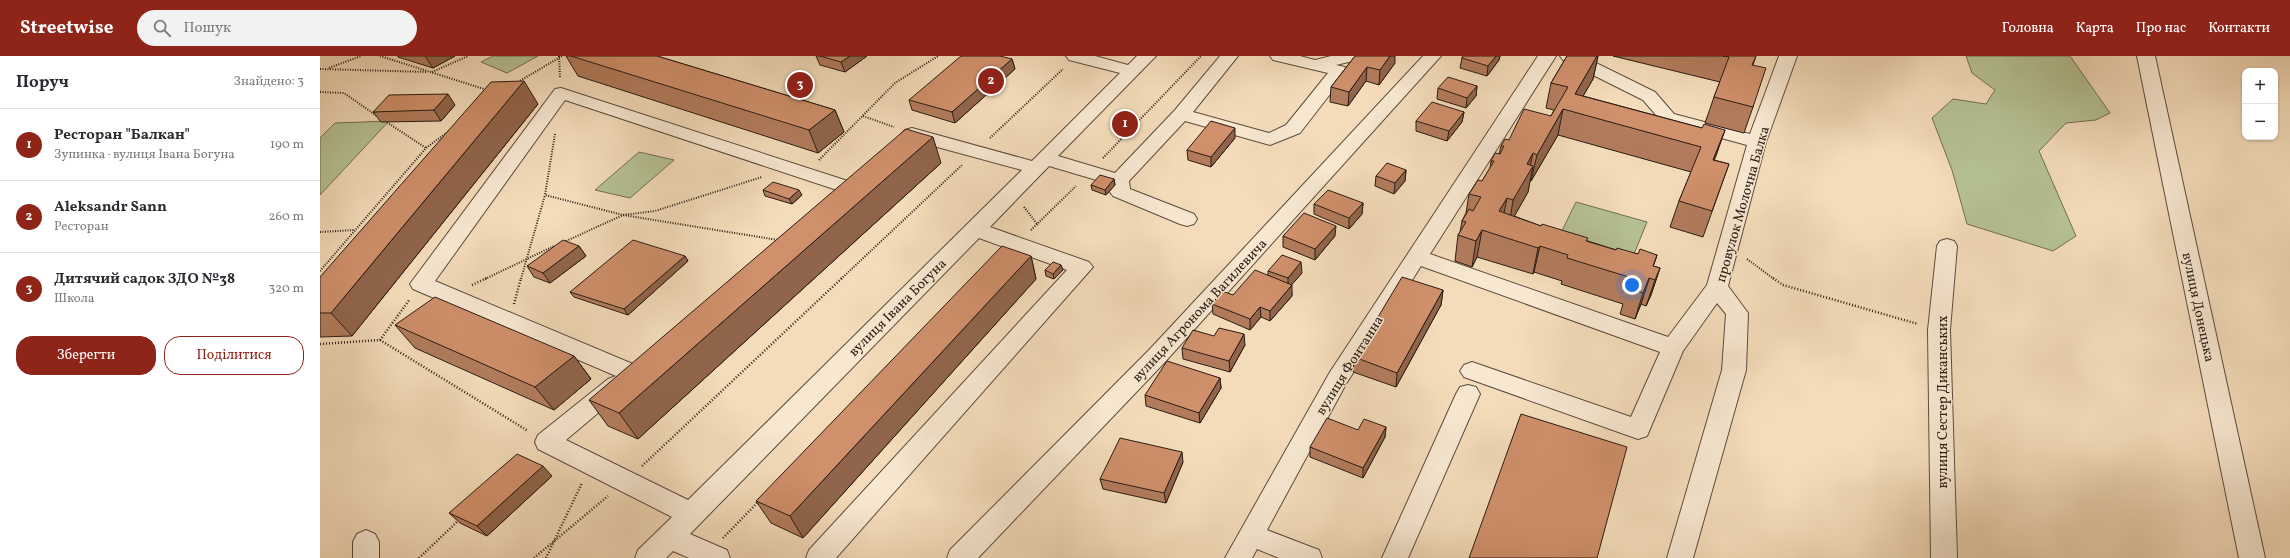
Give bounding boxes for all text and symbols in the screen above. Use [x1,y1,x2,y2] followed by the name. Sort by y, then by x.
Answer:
[137,10,417,46] search box
[20,15,113,41] text: Streetwise
[151,17,173,39] icon: search
[183,18,231,39] text: Пошук
[2002,19,2054,38] text: Головна
[2076,19,2114,38] text: Карта
[2136,19,2186,38] text: Про нас
[2208,19,2270,38] text: Контакти
[978,66,1004,96] pin: 2
[2242,68,2278,140] map controls
[2242,68,2278,104] button: +
[787,70,813,100] pin: 3
[16,71,69,94] text: Поруч
[234,73,304,91] text: Знайдено: 3
[2242,104,2278,140] button: −
[1112,109,1138,139] pin: 1
[1712,124,1775,285] street label: провулок Молочна Балка
[54,125,190,146] text: Ресторан "Балкан"
[26,136,32,154] text: 1
[270,136,304,154] text: 190 m
[54,146,235,164] text: Зупинка · вулиця Івана Богуна
[54,197,167,218] text: Aleksandr Sann
[26,208,32,226] text: 2
[269,208,304,226] text: 260 m
[54,218,109,236] text: Ресторан
[1128,235,1272,387] street label: вулиця Агронома Вагилевича
[2177,251,2218,364] street label: вулиця Донецька
[845,255,951,361] street label: вулиця Івана Богуна
[54,269,235,290] text: Дитячий садок ЗДО №38
[1622,275,1642,295] your location
[26,280,32,298] text: 3
[269,280,304,298] text: 320 m
[54,290,94,308] text: Школа
[1312,312,1388,419] street label: вулиця Фонтанна
[1934,315,1953,489] street label: вулиця Сестер Диканських
[16,336,156,375] button: Зберегти
[164,336,304,375] button: Поділитися

